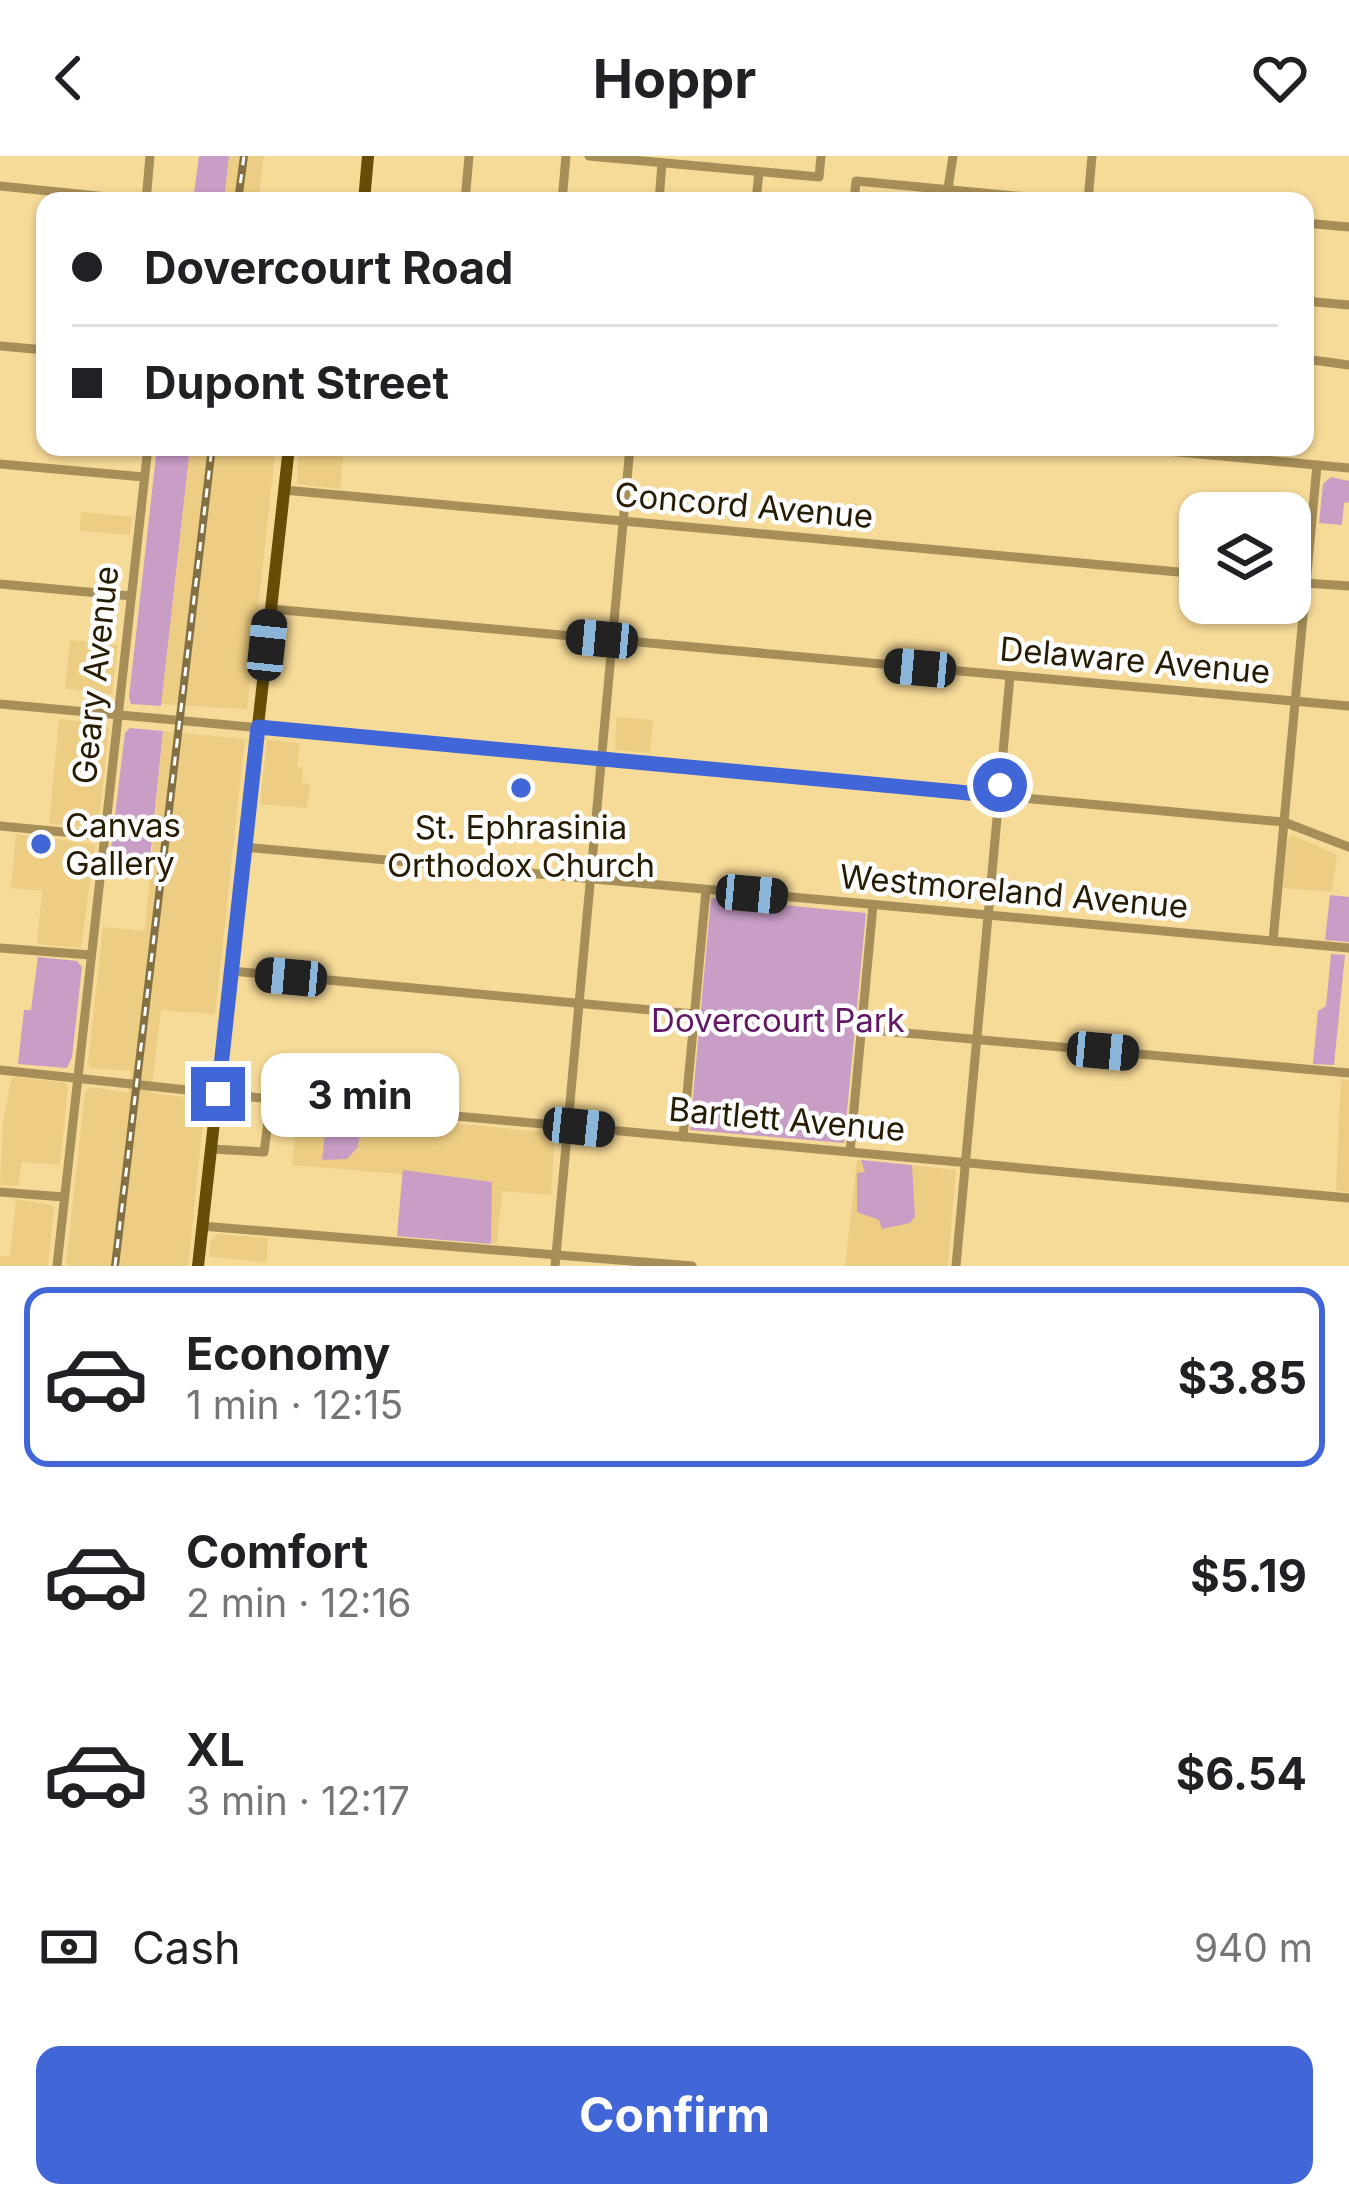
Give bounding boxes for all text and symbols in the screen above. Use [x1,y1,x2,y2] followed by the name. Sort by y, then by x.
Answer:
[36,45,102,111] icon: back
[1247,45,1313,111] icon: heart
[593,46,756,111] text: Hoppr
[144,240,513,295] text: Dovercourt Road
[144,355,449,410] text: Dupont Street
[613,474,875,536] street label: Concord Avenue
[1179,492,1311,624] map controls
[1179,492,1311,624] button: layers
[64,564,126,786] street label: Geary Avenue
[245,607,289,683] car
[565,618,639,660] car
[998,628,1272,692] street label: Delaware Avenue
[883,647,957,689] car
[973,758,1027,812] route start
[508,775,534,801] marker: St. Ephrasinia Orthodox Church
[65,805,181,883] place label: Canvas Gallery
[387,807,655,885] place label: St. Ephrasinia Orthodox Church
[28,831,54,857] marker: Canvas Gallery
[838,856,1190,926] street label: Westmoreland Avenue
[715,873,789,915] car
[254,956,328,998] car
[651,1000,905,1040] park label: Dovercourt Park
[1066,1030,1140,1072] car
[260,1052,458,1136] callout: 3 min
[191,1067,245,1121] route end
[308,1071,412,1118] text: 3 min
[667,1089,907,1149] street label: Bartlett Avenue
[541,1105,617,1149] car
[42,1323,150,1431] icon: car
[186,1326,390,1381] text: Economy
[1178,1350,1307,1405] text: $3.85
[186,1381,403,1428] text: 1 min · 12:15
[42,1521,150,1629] icon: car
[186,1524,368,1579] text: Comfort
[1190,1548,1307,1603] text: $5.19
[186,1579,412,1626] text: 2 min · 12:16
[42,1719,150,1827] icon: car
[186,1722,245,1777] text: XL
[1176,1746,1307,1801] text: $6.54
[186,1777,410,1824] text: 3 min · 12:17
[36,1914,102,1980] icon: cash
[132,1920,241,1975] text: Cash
[1194,1924,1313,1971] text: 940 m
[36,2046,1313,2184] button: Confirm

